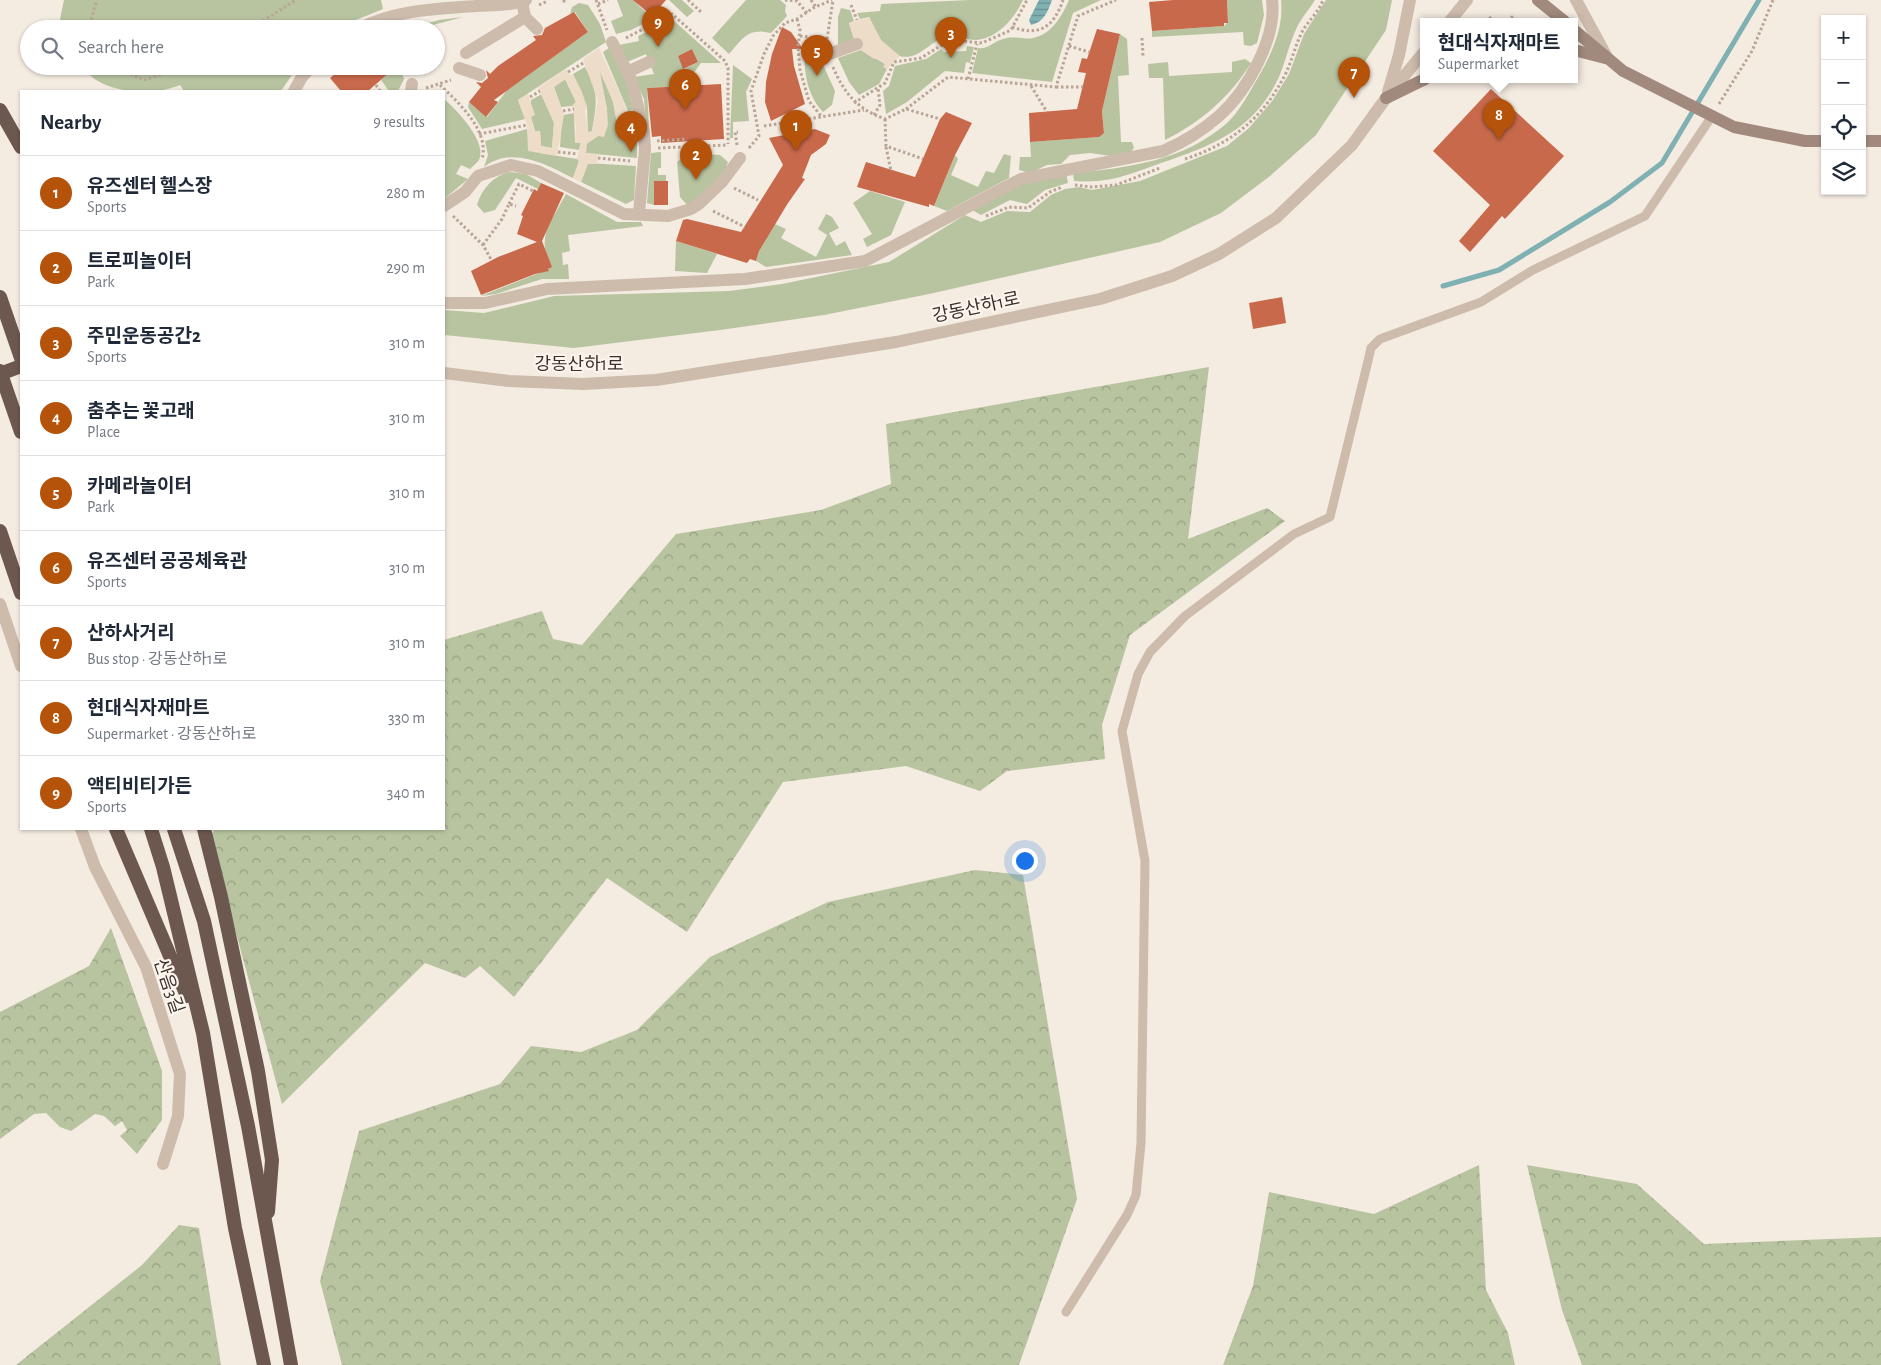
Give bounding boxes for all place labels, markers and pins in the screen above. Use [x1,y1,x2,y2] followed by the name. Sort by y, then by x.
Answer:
[642,6,674,47] pin: 9
[935,17,967,58] pin: 3
[801,35,833,76] pin: 5
[1338,57,1370,98] pin: 7
[669,69,701,110] pin: 6
[1483,99,1515,140] pin: 8
[780,110,812,151] pin: 1
[615,111,647,152] pin: 4
[680,139,712,180] pin: 2

